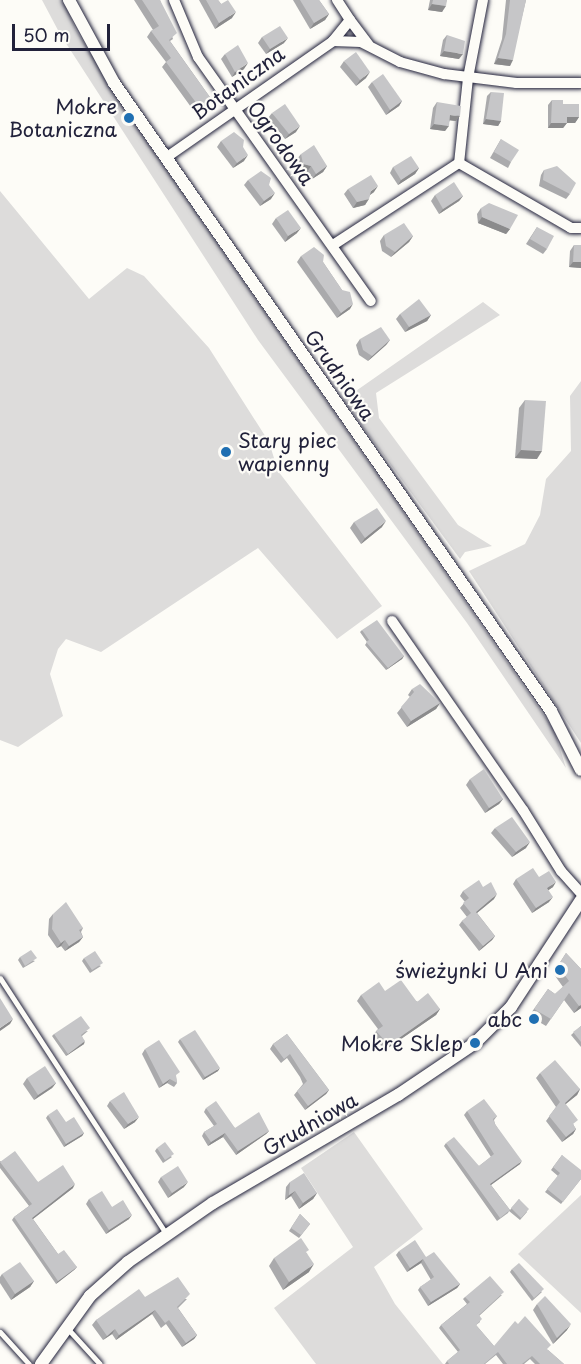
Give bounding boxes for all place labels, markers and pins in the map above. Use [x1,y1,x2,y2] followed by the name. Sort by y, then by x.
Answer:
[9,94,117,141] place label: Mokre Botaniczna
[122,111,136,125] marker: Mokre Botaniczna
[238,428,336,475] place label: Stary piec wapienny
[219,445,233,459] marker: Stary piec wapienny
[394,958,548,982] place label: świeżynki U Ani
[553,963,567,977] marker: świeżynki U Ani
[487,1007,522,1031] place label: abc
[527,1012,541,1026] marker: abc
[341,1031,463,1055] place label: Mokre Sklep
[468,1036,482,1050] marker: Mokre Sklep

